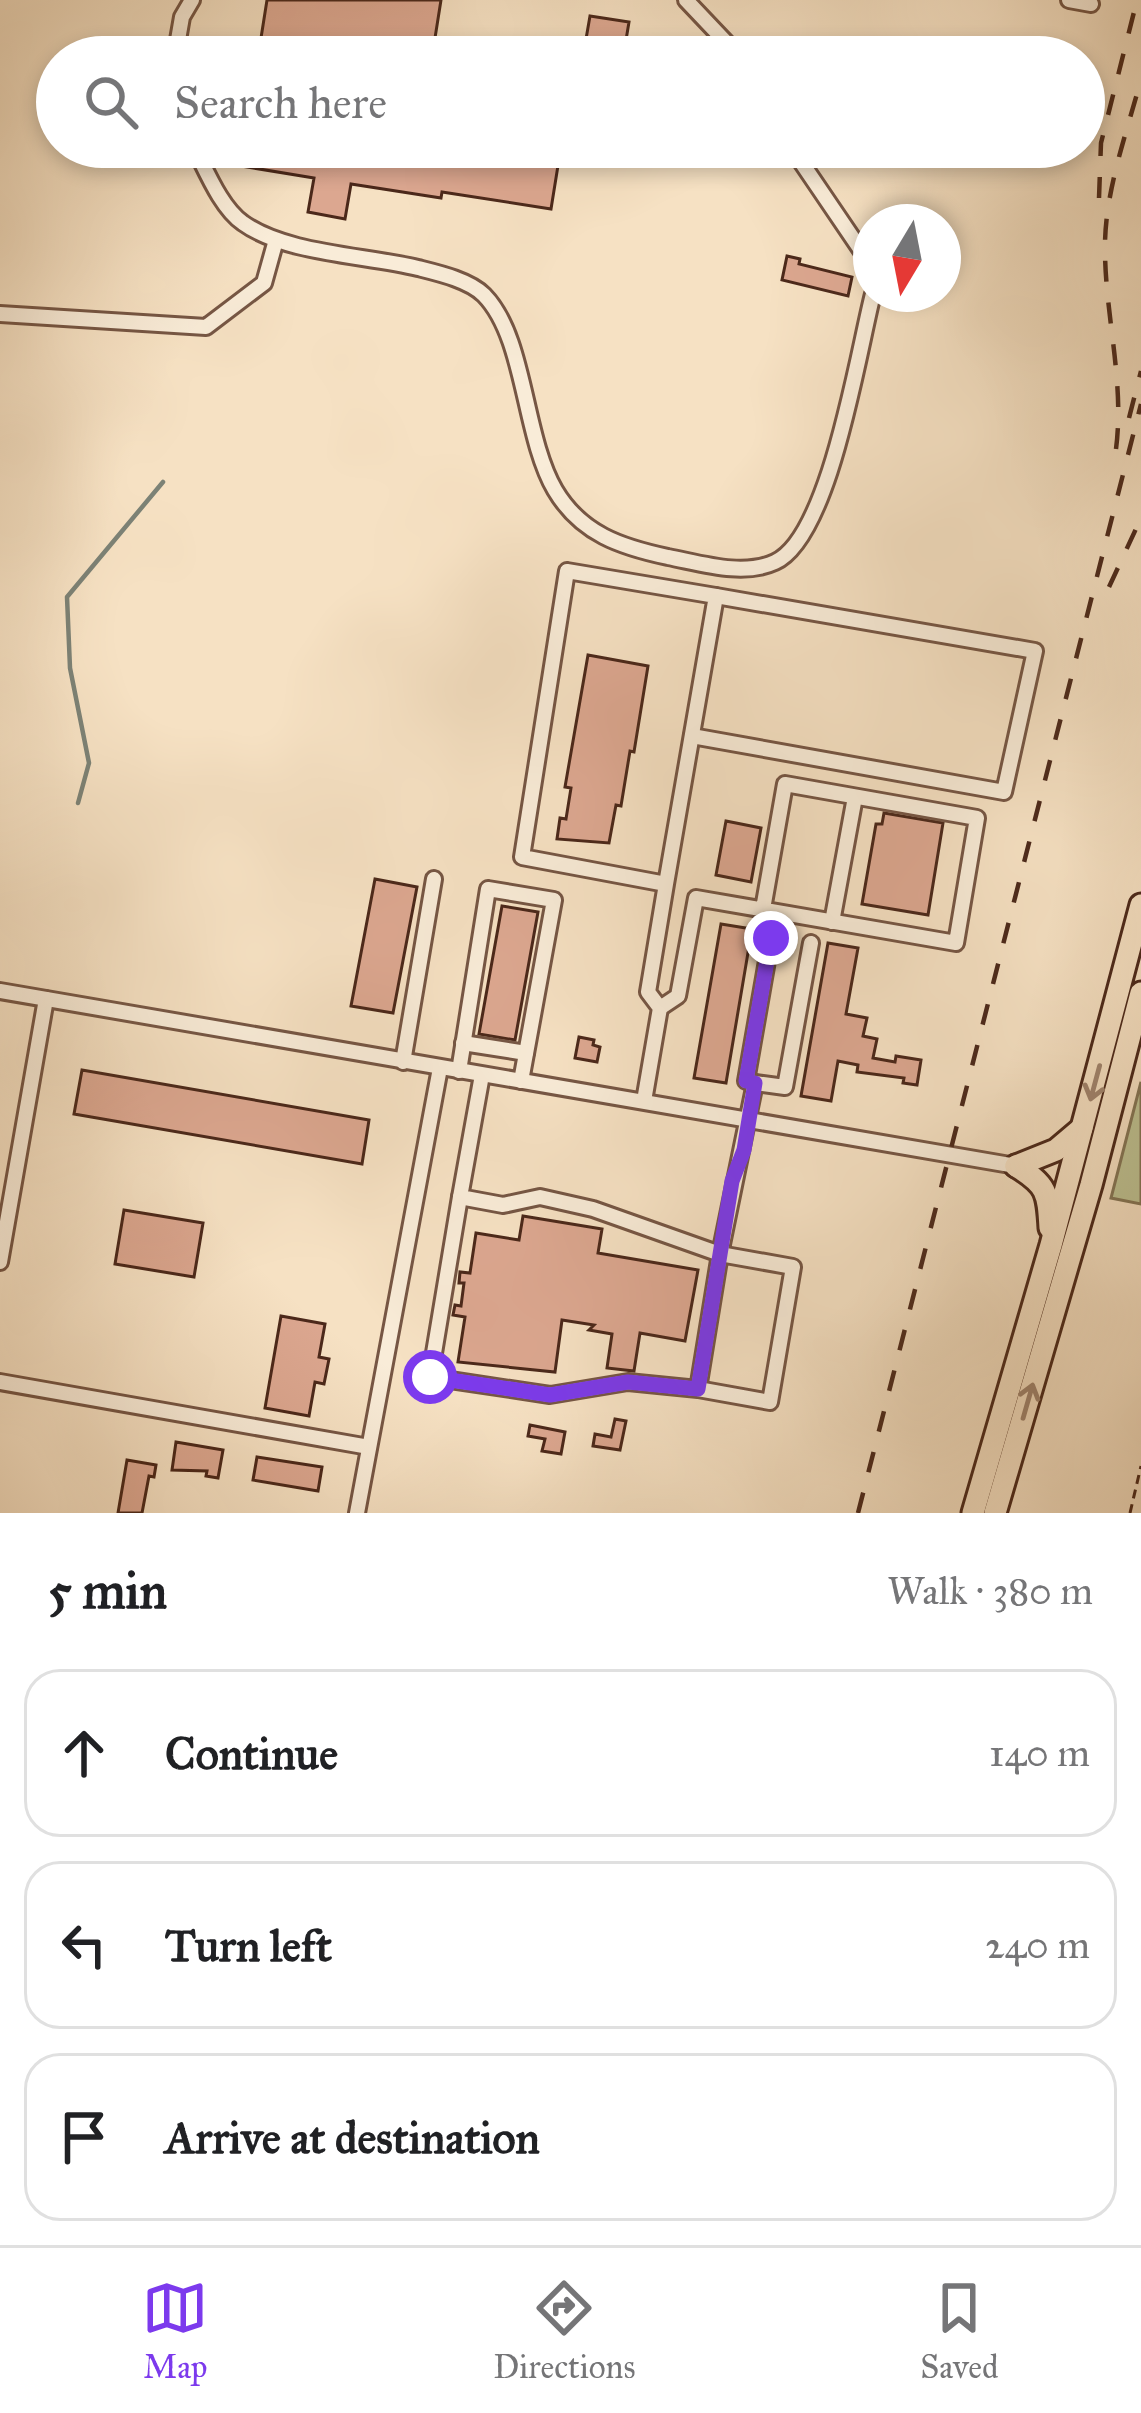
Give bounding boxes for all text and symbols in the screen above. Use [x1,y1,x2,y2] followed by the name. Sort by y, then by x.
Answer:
[36,36,1105,168] search box
[78,69,144,135] icon: search
[174,75,387,130] text: Search here
[853,204,961,312] north arrow
[744,911,798,965] route end
[1083,1063,1105,1101] one-way arrow
[403,1350,457,1404] route start
[1018,1383,1040,1421] one-way arrow
[48,1560,167,1622] text: 5 min
[887,1567,1093,1615] text: Walk · 380 m
[51,1720,117,1786] icon: ahead
[165,1726,338,1781] text: Continue
[989,1729,1090,1777] text: 140 m
[51,1912,117,1978] icon: left
[165,1918,332,1973] text: Turn left
[985,1921,1090,1969] text: 240 m
[51,2104,117,2170] icon: arrive
[165,2110,540,2165] text: Arrive at destination
[142,2275,208,2387] tab: Map
[493,2275,635,2387] tab: Directions
[920,2275,999,2387] tab: Saved

